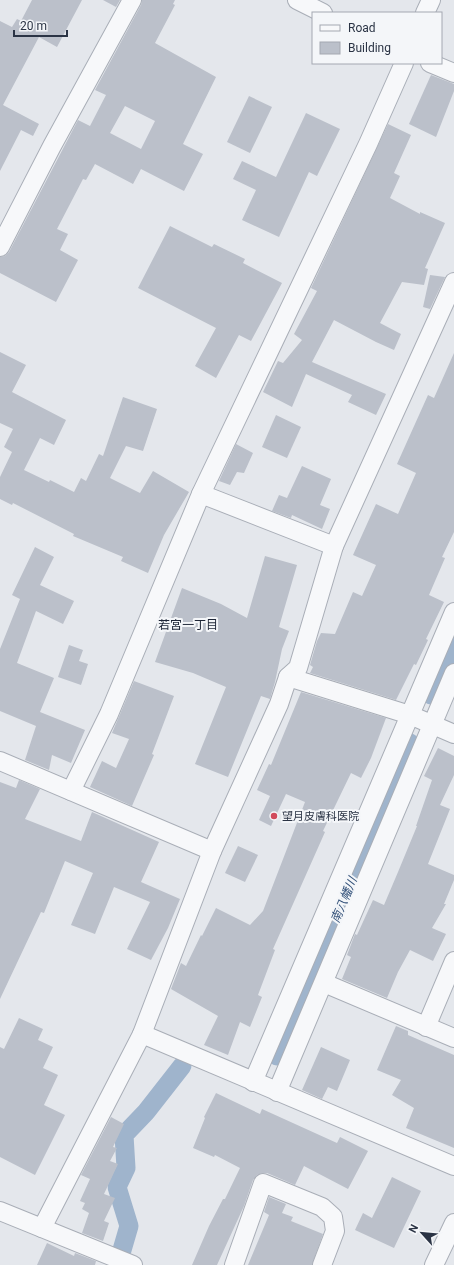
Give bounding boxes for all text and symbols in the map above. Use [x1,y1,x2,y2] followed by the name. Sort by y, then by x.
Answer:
[14,12,67,38] scale bar
[312,12,442,64] legend
[20,19,47,33] text: 20 m
[348,21,376,35] text: Road
[348,41,391,55] text: Building
[158,618,218,632] district label: 若宮一丁目
[282,810,359,823] place label: 望月皮膚科医院
[269,811,279,821] marker: 望月皮膚科医院
[328,873,361,925] water label: 南八幡川
[402,1213,442,1253] north arrow
[406,1222,421,1235] text: N

